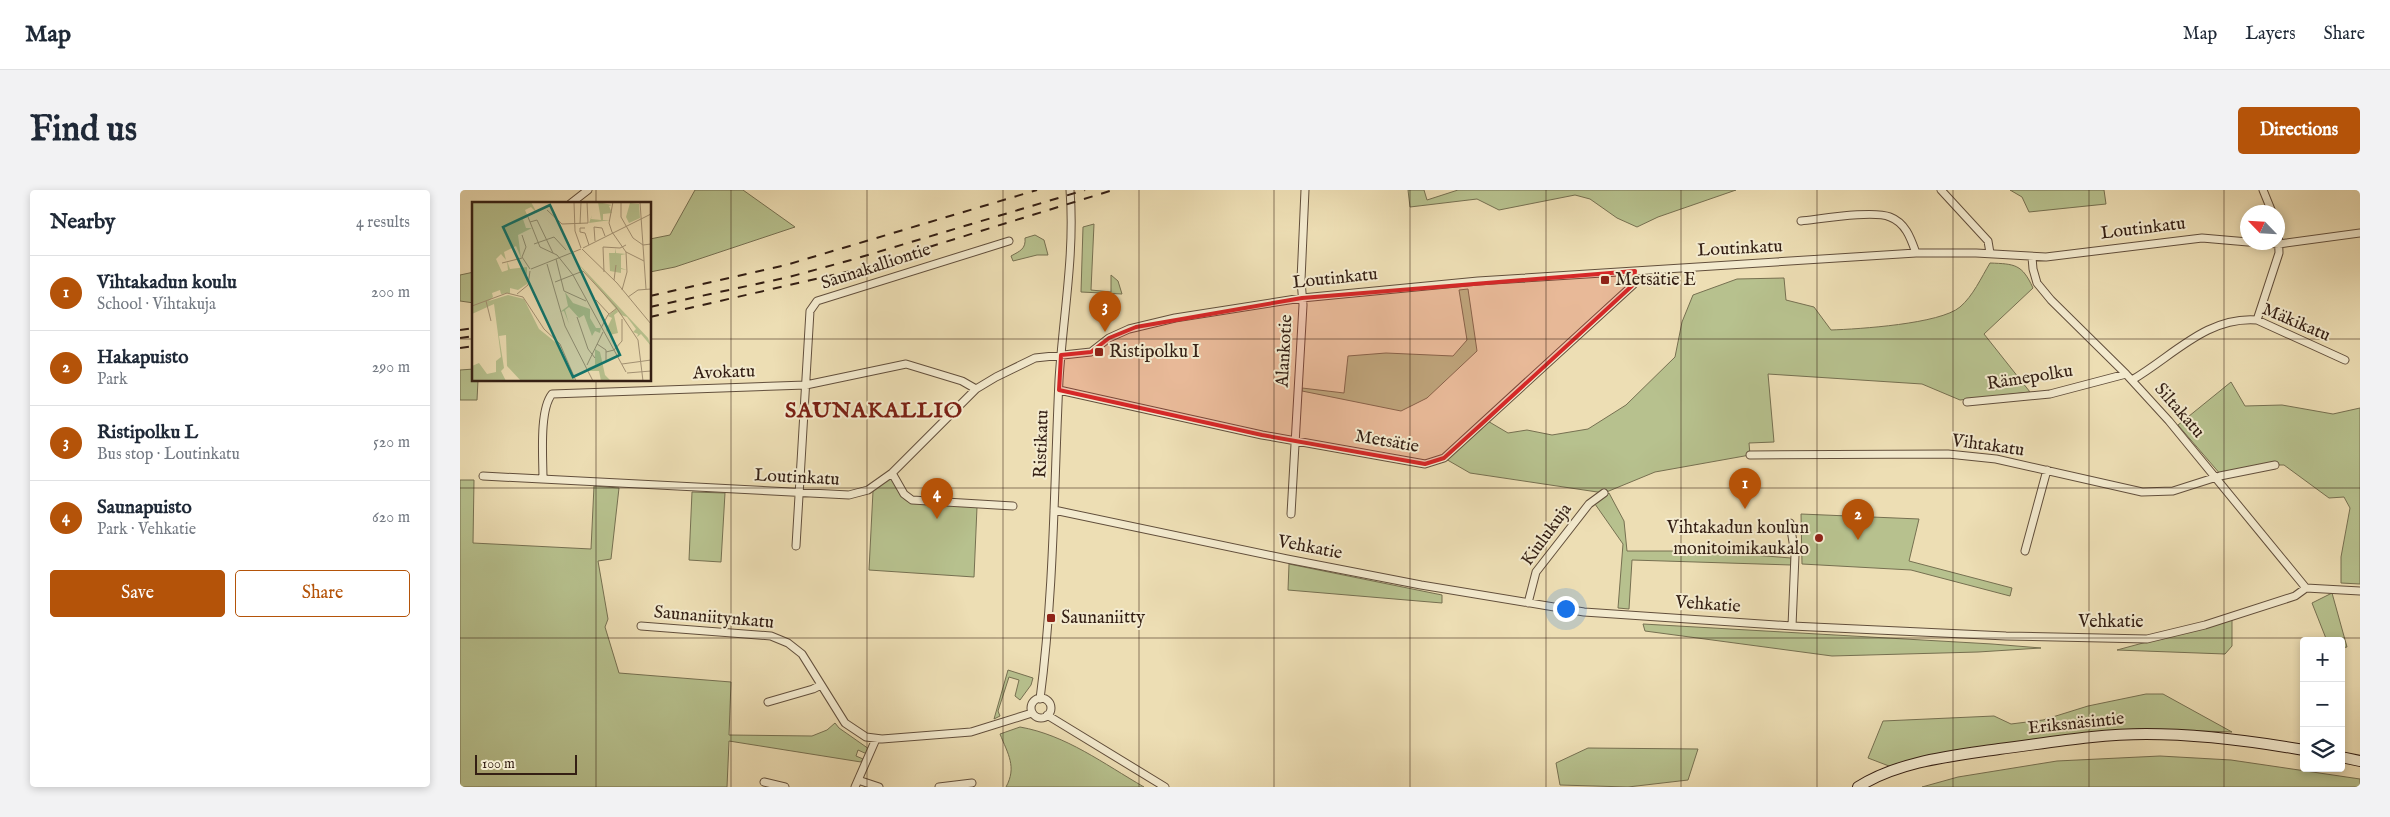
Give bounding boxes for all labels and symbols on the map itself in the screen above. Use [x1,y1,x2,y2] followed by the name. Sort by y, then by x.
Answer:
[472,202,651,381] inset map
[2240,205,2285,250] north arrow
[2099,212,2187,246] street label: Loutinkatu
[1697,235,1783,263] street label: Loutinkatu
[818,238,934,296] street label: Saunakalliontie
[1291,263,1379,295] street label: Loutinkatu
[1615,269,1696,292] place label: Metsätie E
[1599,274,1611,286] marker: Metsätie E
[1089,291,1121,332] pin: 3
[2258,298,2334,348] street label: Mäkikatu
[1272,314,1298,389] street label: Alankotie
[1109,341,1200,364] place label: Ristipolku I
[1093,346,1105,358] marker: Ristipolku I
[692,360,755,386] street label: Avokatu
[1985,360,2075,396] street label: Rämepolku
[2149,379,2209,443] street label: Siltakatu
[785,397,963,425] district label: SAUNAKALLIO
[1029,409,1055,479] street label: Ristikatu
[1353,425,1421,459] street label: Metsätie
[1949,429,2026,462] street label: Vihtakatu
[754,464,840,492] street label: Loutinkatu
[1729,468,1761,509] pin: 1
[921,478,953,519] pin: 4
[1516,499,1578,571] street label: Kiulukuja
[1842,499,1874,540] pin: 2
[1666,517,1809,561] place label: Vihtakadun koulun monitoimikaukalo
[1275,530,1344,566] street label: Vehkatie
[1813,532,1825,544] marker: Vihtakadun koulun monitoimikaukalo
[1674,591,1741,619] street label: Vehkatie
[1553,596,1579,622] your location
[653,601,775,635] street label: Saunaniitynkatu
[1061,607,1145,630] place label: Saunaniitty
[2077,611,2144,634] street label: Vehkatie
[1045,612,1057,624] marker: Saunaniitty
[2027,707,2125,741] street label: Eriksnäsintie
[475,752,578,775] scale bar

